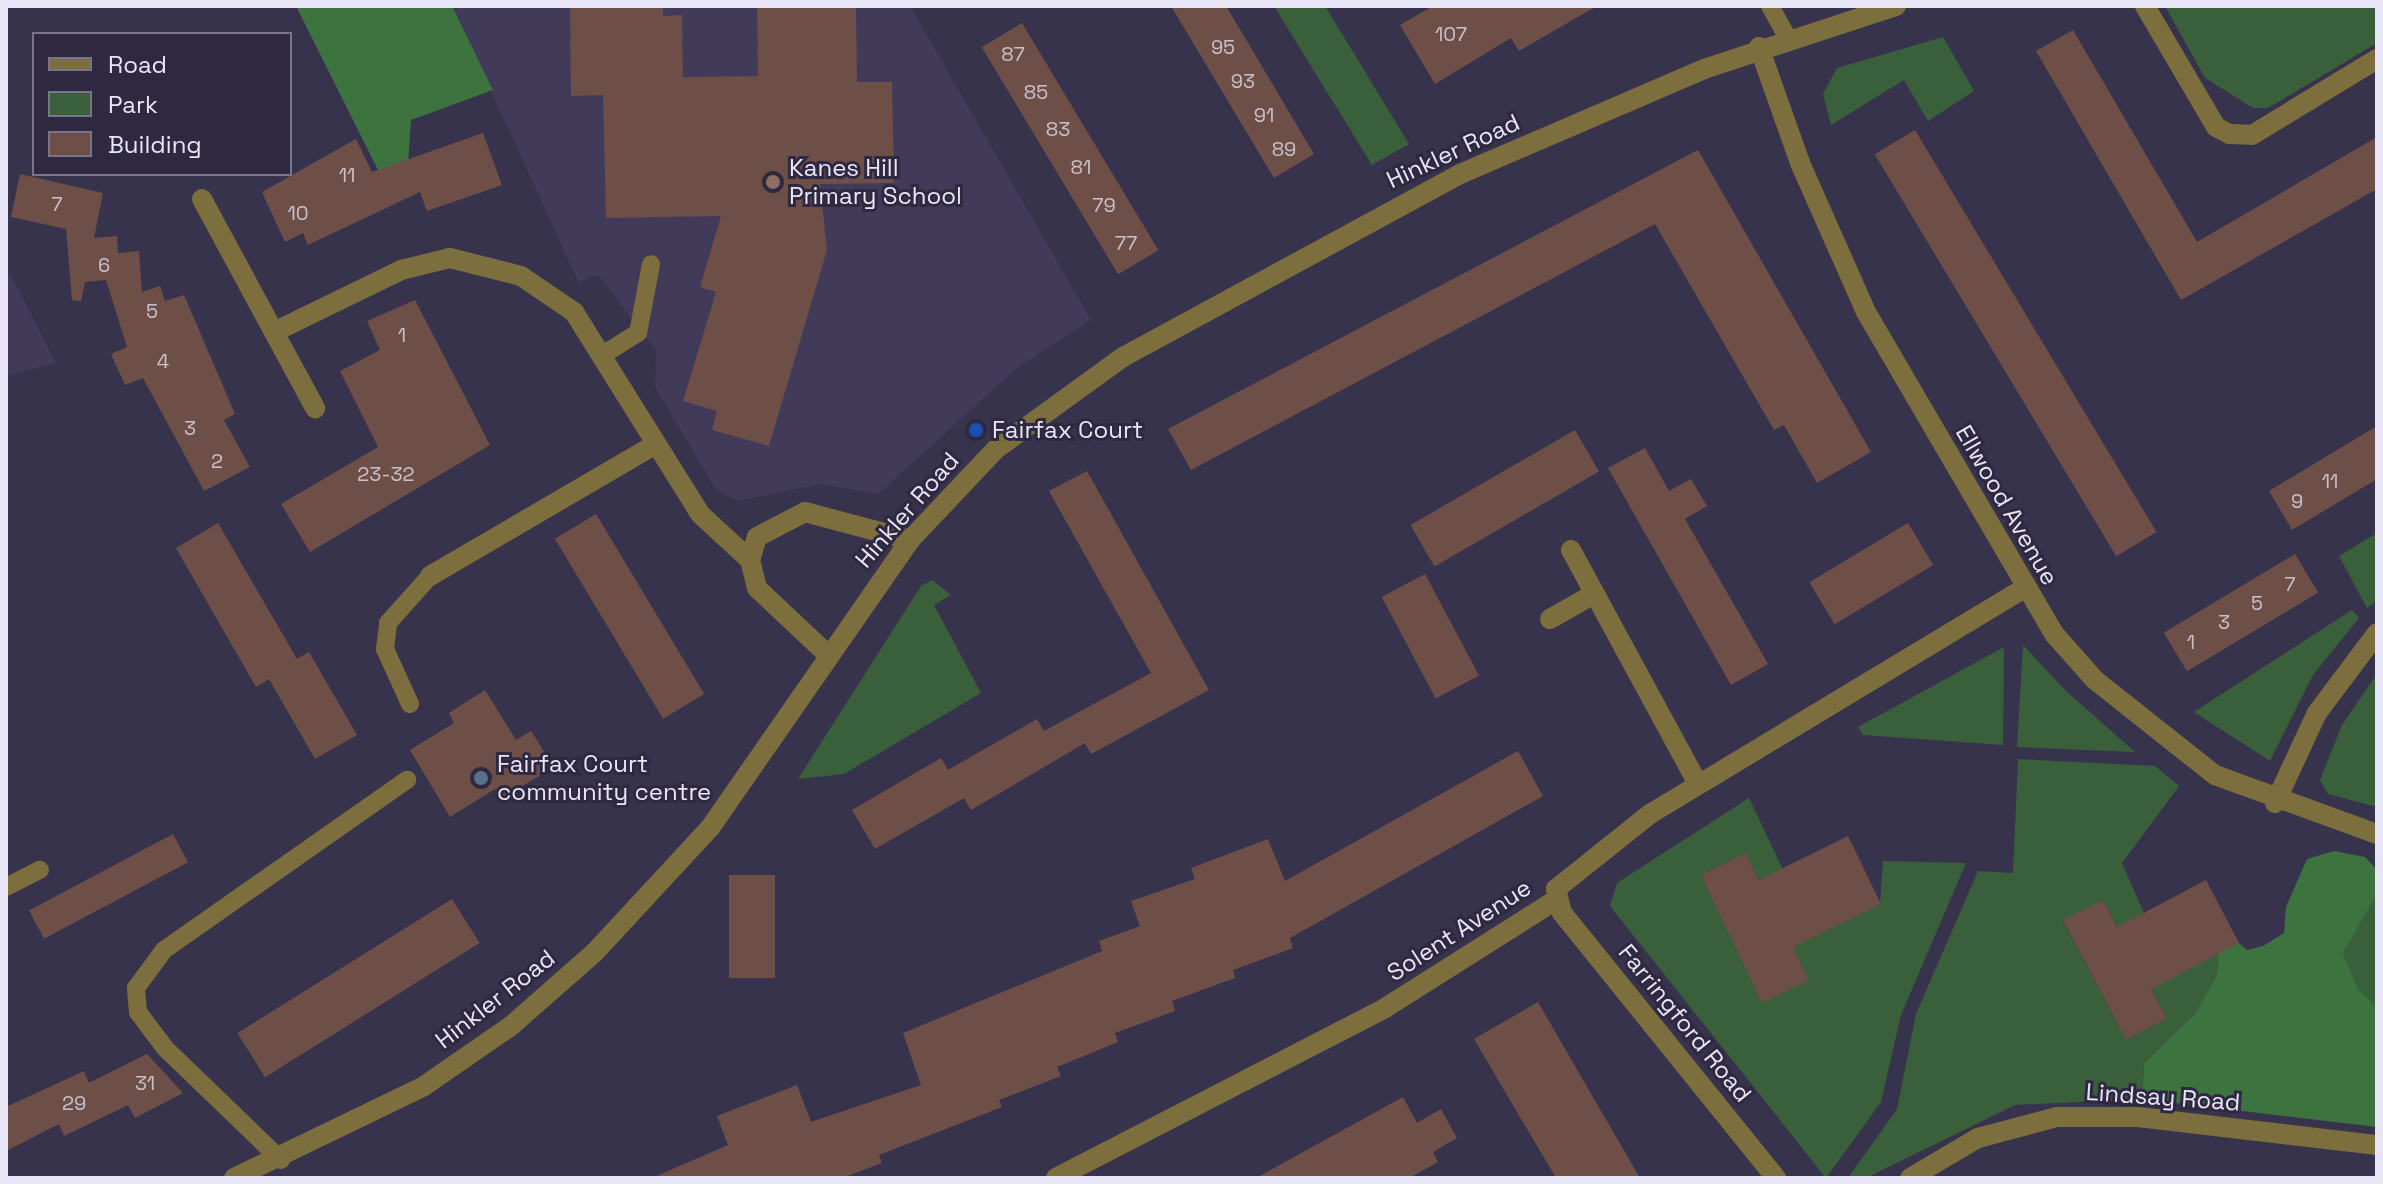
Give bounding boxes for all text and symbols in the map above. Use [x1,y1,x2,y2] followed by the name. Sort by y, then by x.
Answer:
[1435,22,1467,46] house number: 107
[32,32,292,176] legend
[1211,35,1235,59] house number: 95
[1001,42,1025,66] house number: 87
[108,49,167,80] text: Road
[1231,69,1255,93] house number: 93
[1024,80,1048,104] house number: 85
[108,89,158,120] text: Park
[1254,103,1274,127] house number: 91
[1382,108,1524,194] street label: Hinkler Road
[1046,117,1070,141] house number: 83
[108,129,202,160] text: Building
[1272,137,1296,161] house number: 89
[789,154,962,210] place label: Kanes Hill Primary School
[1071,155,1091,179] house number: 81
[339,163,355,187] house number: 11
[764,173,782,191] marker: Kanes Hill Primary School
[51,192,63,216] house number: 7
[1092,193,1116,217] house number: 79
[287,201,309,225] house number: 10
[1115,231,1137,255] house number: 77
[98,253,110,277] house number: 6
[146,299,158,323] house number: 5
[398,323,406,347] house number: 1
[157,349,169,373] house number: 4
[184,416,196,440] house number: 3
[992,416,1143,444] place label: Fairfax Court
[1949,420,2065,590] street label: Ellwood Avenue
[967,421,985,439] marker: Fairfax Court
[849,446,965,574] street label: Hinkler Road
[211,449,223,473] house number: 2
[357,462,415,486] house number: 23-32
[2322,469,2338,493] house number: 11
[2291,489,2303,513] house number: 9
[2284,572,2296,596] house number: 7
[2251,591,2263,615] house number: 5
[2218,610,2230,634] house number: 3
[2187,630,2195,654] house number: 1
[497,750,711,806] place label: Fairfax Court community centre
[472,769,490,787] marker: Fairfax Court community centre
[1382,873,1536,987] street label: Solent Avenue
[1613,938,1757,1108] street label: Farringford Road
[430,943,560,1055] street label: Hinkler Road
[135,1071,155,1095] house number: 31
[2085,1077,2241,1117] street label: Lindsay Road
[62,1091,86,1115] house number: 29

